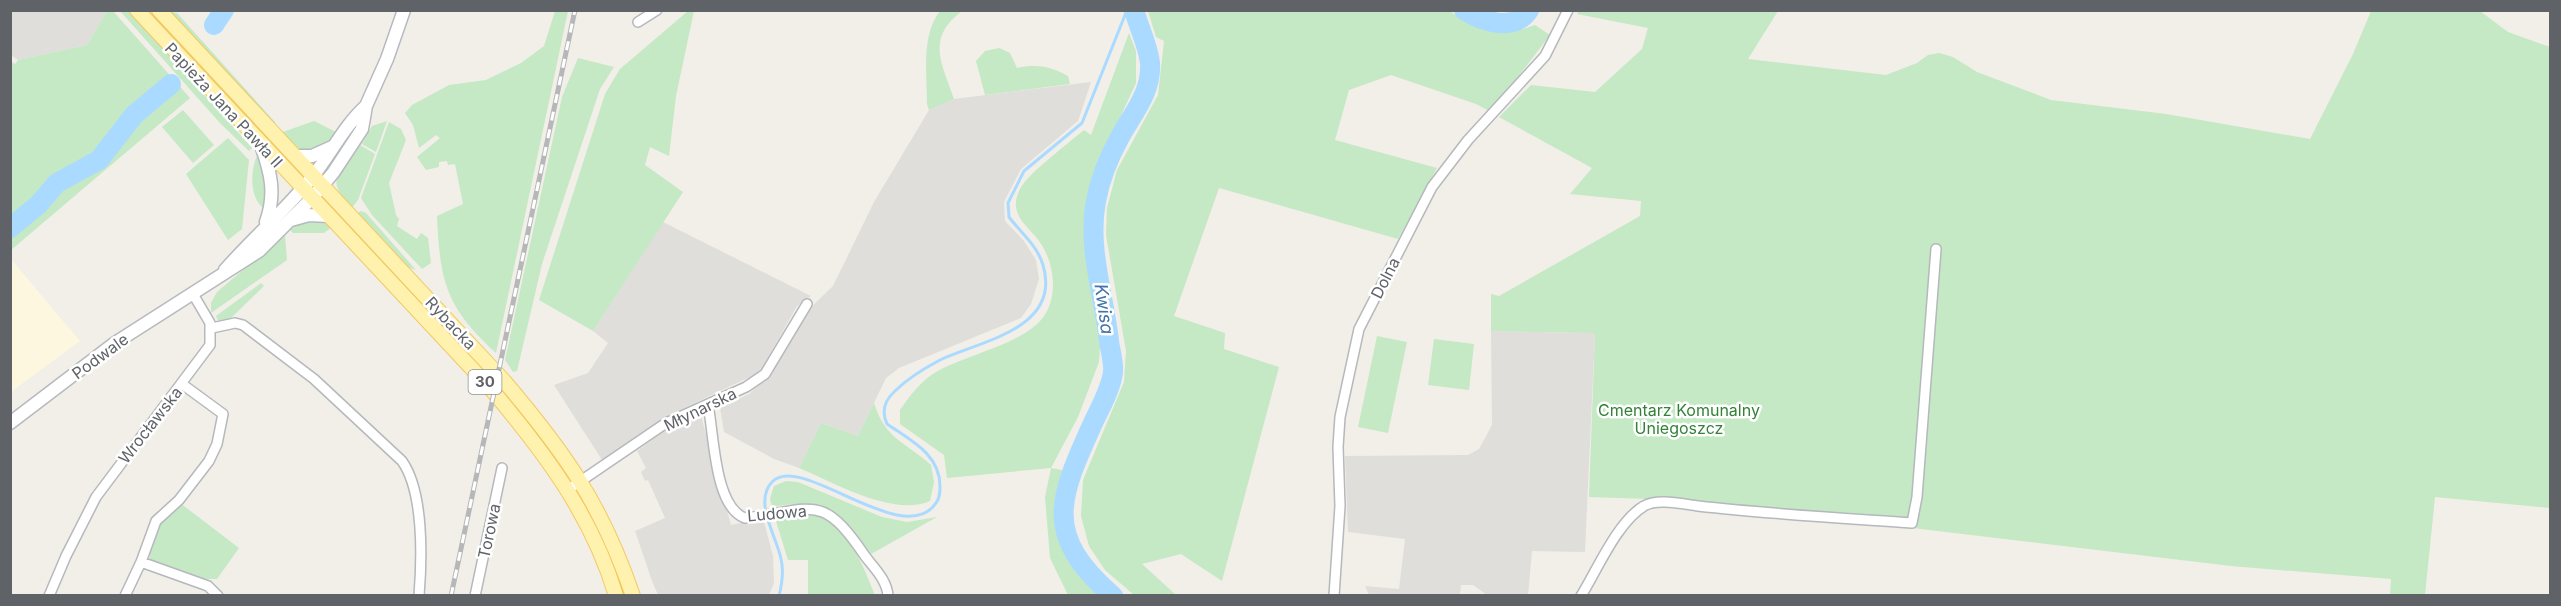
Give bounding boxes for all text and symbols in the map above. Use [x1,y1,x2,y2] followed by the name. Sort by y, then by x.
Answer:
[161,38,287,172] street label: Papieża Jana Pawła II
[1366,254,1404,302] street label: Dolna
[1091,282,1118,335] water label: Kwisa
[421,292,481,354] street label: Rybacka
[68,329,132,383] street label: Podwale
[468,370,502,394] road number: 30
[114,383,186,467] street label: Wrocławska
[661,383,739,435] street label: Młynarska
[1598,400,1760,438] park label: Cmentarz Komunalny Uniegoszcz
[746,500,808,526] street label: Ludowa
[473,502,505,560] street label: Torowa

